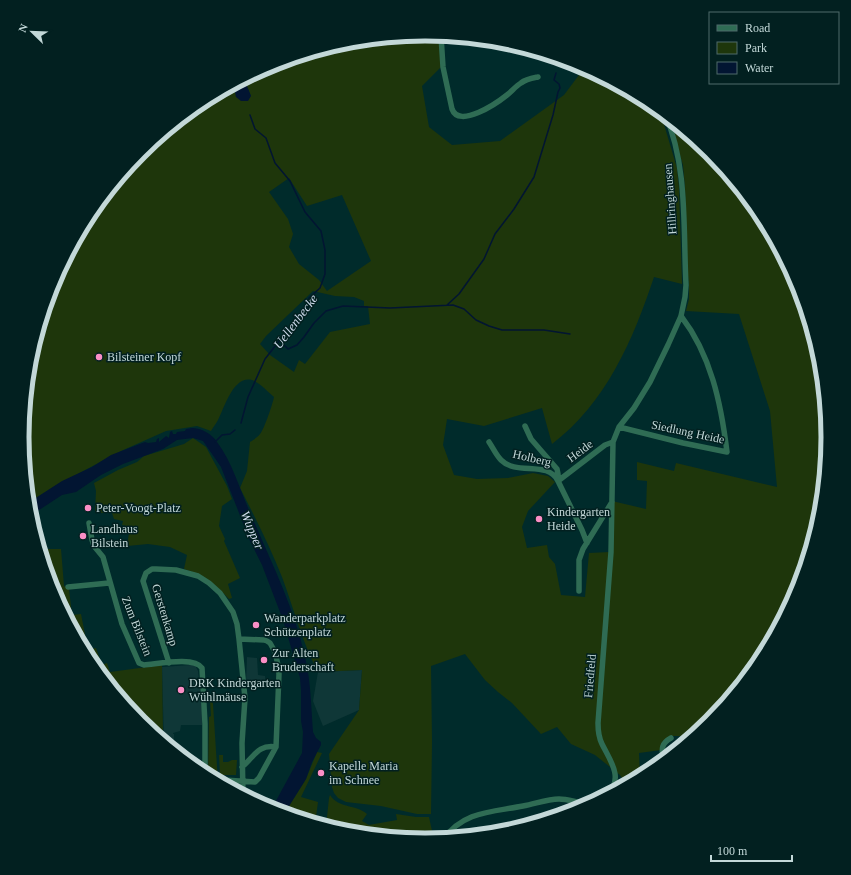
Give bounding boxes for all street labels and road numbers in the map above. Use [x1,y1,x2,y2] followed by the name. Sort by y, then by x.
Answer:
[661,163,679,235] street label: Hillringhausen
[650,417,726,447] street label: Siedlung Heide
[564,437,596,465] street label: Heide
[511,447,553,469] street label: Holberg
[149,582,181,648] street label: Gerstenkamp
[119,594,155,658] street label: Zum Bilstein
[581,653,599,699] street label: Friedfeld

